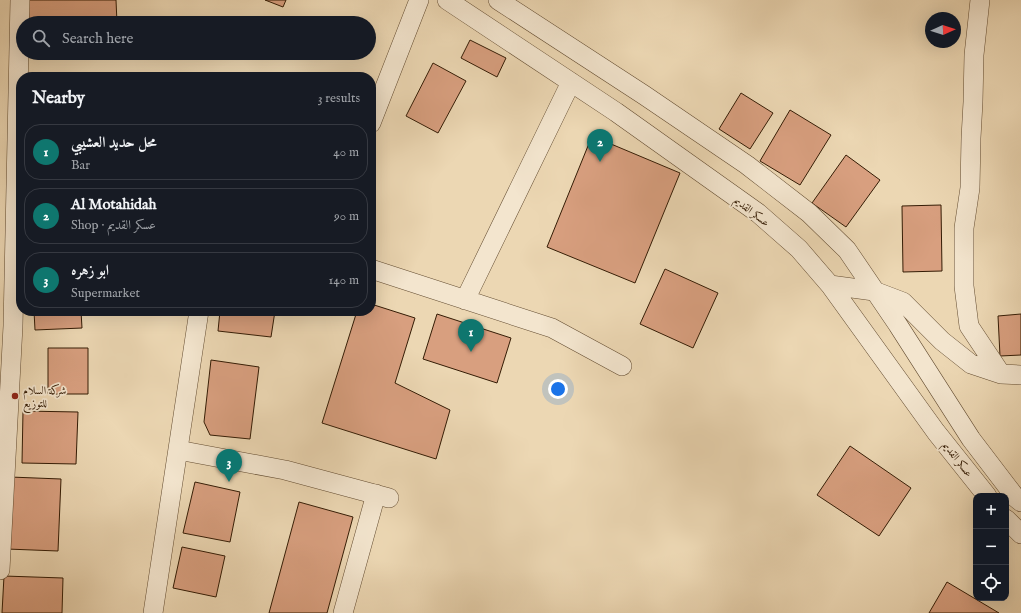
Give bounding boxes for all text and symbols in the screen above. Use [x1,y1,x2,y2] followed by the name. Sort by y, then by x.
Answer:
[925,12,961,48] north arrow
[16,16,376,60] search box
[30,27,52,49] icon: search
[62,29,133,48] text: Search here
[32,88,85,109] text: Nearby
[318,90,360,107] text: 3 results
[587,129,613,162] pin: 2
[71,133,157,152] text: محل حديد العشيبي
[44,144,48,161] text: 1
[333,144,359,161] text: 40 m
[71,157,90,174] text: Bar
[730,194,772,232] street label: عسكر القديم
[71,195,157,214] text: Al Motahidah
[43,208,49,225] text: 2
[334,208,359,225] text: 90 m
[71,217,156,234] text: Shop · عسكر القديم
[71,261,109,280] text: ابو زهره
[44,272,48,289] text: 3
[329,272,359,289] text: 140 m
[71,285,140,302] text: Supermarket
[458,319,484,352] pin: 1
[548,379,568,399] your location
[23,383,67,413] place label: شركة السلام للتوزيع
[10,391,20,401] marker: شركة السلام للتوزيع
[937,439,975,481] street label: عسكر القديم
[216,449,242,482] pin: 3
[973,493,1009,601] map controls
[973,493,1009,529] button: +
[973,529,1009,565] button: −
[973,565,1009,601] button: locate

